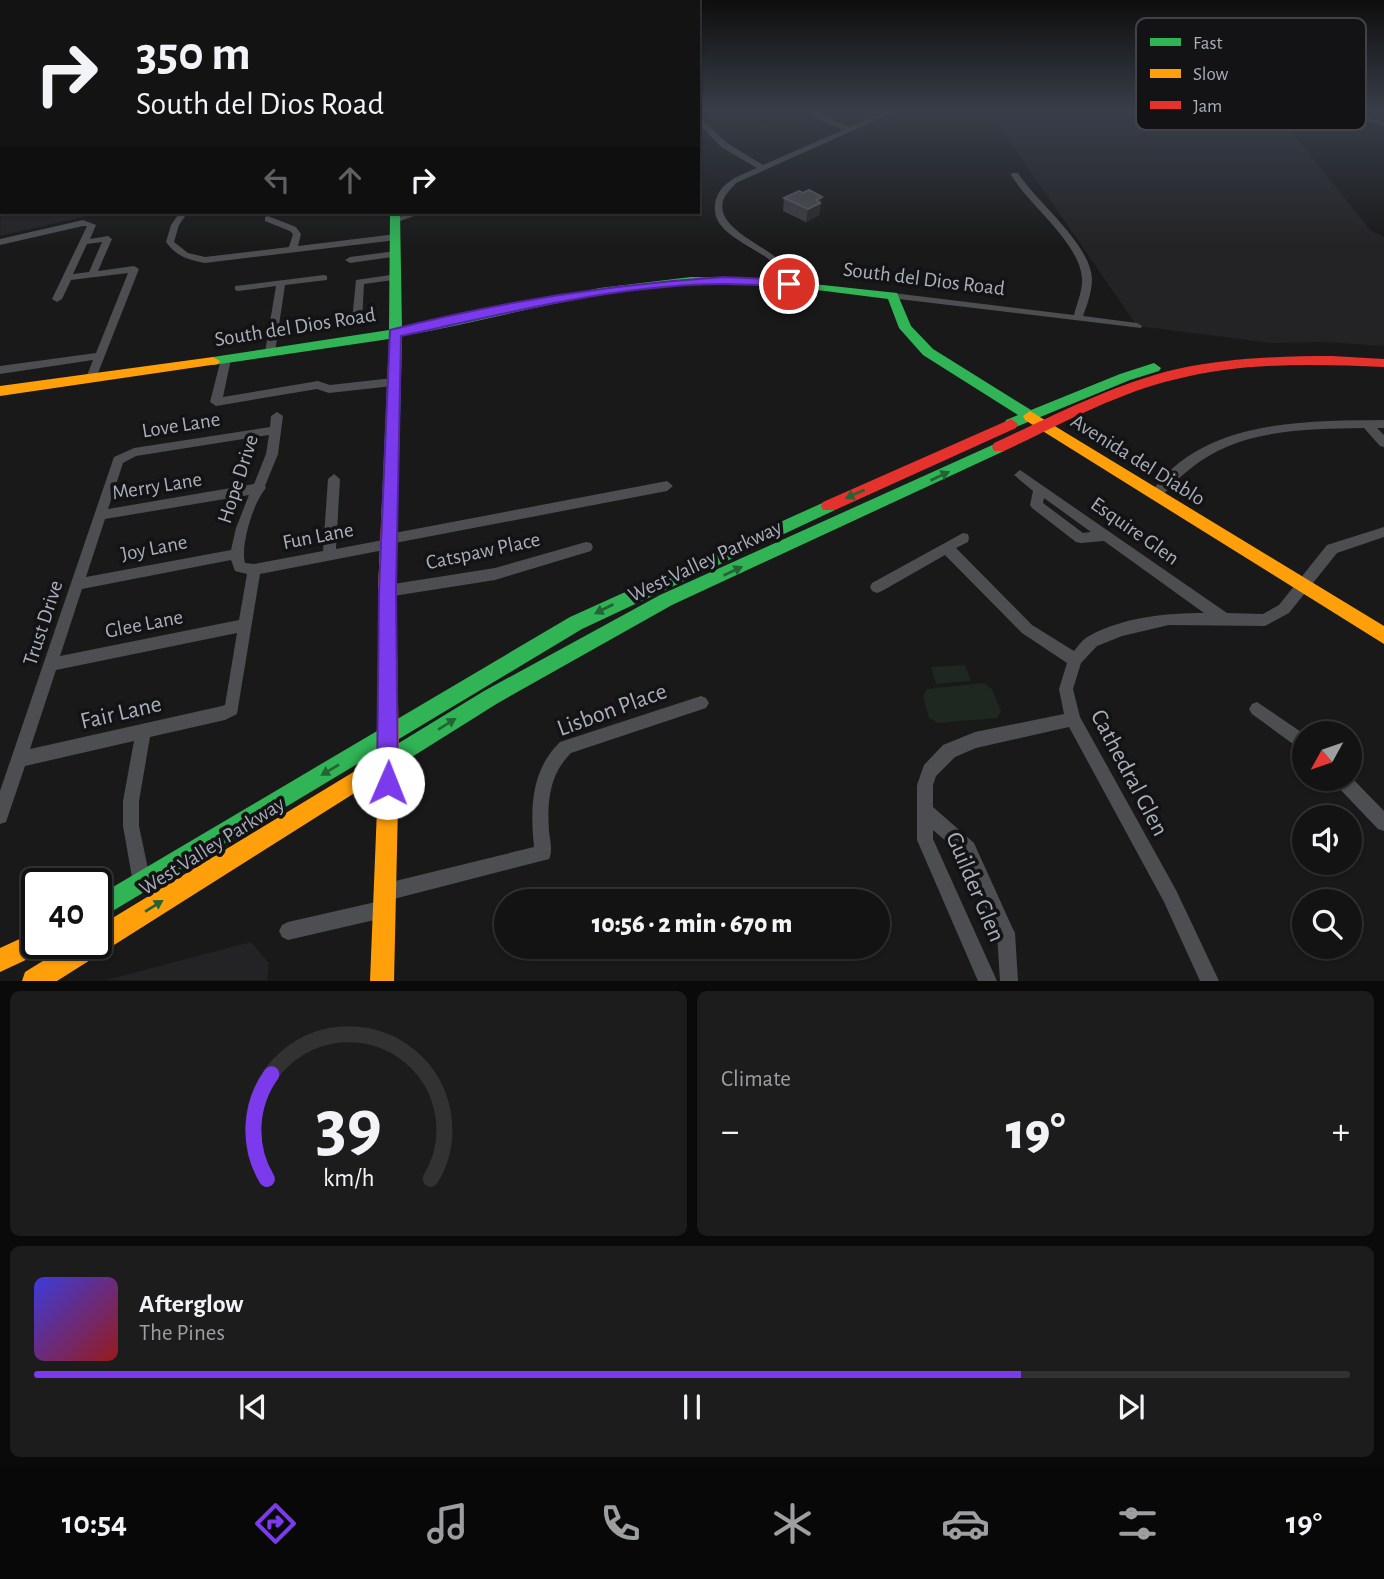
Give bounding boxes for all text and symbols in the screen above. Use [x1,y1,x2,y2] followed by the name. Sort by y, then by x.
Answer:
[1136,18,1366,130] legend
[21,28,112,119] icon: right
[136,30,251,79] text: 350 m
[1193,34,1223,53] text: Fast
[1193,65,1229,84] text: Slow
[136,88,384,120] text: South del Dios Road
[1193,97,1222,116] text: Jam
[258,161,296,199] icon: left
[331,161,369,199] icon: ahead
[404,161,442,199] icon: right
[759,254,819,314] pin
[842,259,1006,299] street label: South del Dios Road
[770,265,808,303] icon: arrive
[213,304,377,350] street label: South del Dios Road
[140,408,222,442] street label: Love Lane
[1067,410,1209,510] street label: Avenida del Diablo
[214,432,262,526] street label: Hope Drive
[111,469,203,503] street label: Merry Lane
[930,470,950,481] one-way arrow
[845,488,865,500] one-way arrow
[1087,493,1183,569] street label: Esquire Glen
[625,516,785,606] street label: West Valley Parkway
[281,519,355,553] street label: Fun Lane
[424,529,542,573] street label: Catspaw Place
[119,531,189,565] street label: Joy Lane
[723,565,743,577] one-way arrow
[19,578,67,668] street label: Trust Drive
[594,604,614,615] one-way arrow
[103,606,185,642] street label: Glee Lane
[554,679,670,741] street label: Lisbon Place
[78,692,164,734] street label: Fair Lane
[1086,706,1172,840] street label: Cathedral Glen
[437,718,456,731] one-way arrow
[1292,721,1362,791] north arrow
[1292,721,1362,959] map controls
[351,746,425,820] position arrow
[321,764,340,776] one-way arrow
[136,793,288,899] street label: West Valley Parkway
[1292,805,1362,875] button: sound
[941,829,1009,945] street label: Guilder Glen
[21,868,112,959] speed limit sign: 40
[1292,889,1362,959] button: search
[145,900,164,912] one-way arrow
[592,911,792,937] text: 10:56 · 2 min · 670 m
[721,1068,791,1091] text: Climate
[315,1092,382,1165] text: 39
[1006,1106,1065,1158] text: 19°
[721,1113,739,1151] text: −
[1332,1113,1350,1151] text: +
[323,1166,374,1191] text: km/h
[139,1291,243,1317] text: Afterglow
[139,1322,225,1345] text: The Pines
[234,1388,272,1426] icon: previous
[673,1388,711,1426] icon: pause
[1112,1388,1150,1426] icon: next
[251,1499,300,1548] icon: directions
[423,1499,472,1548] icon: music
[596,1499,645,1548] icon: phone
[768,1499,817,1548] icon: climate
[941,1499,990,1548] icon: car
[1113,1499,1162,1548] icon: filters
[62,1507,127,1539] text: 10:54
[1286,1507,1322,1539] text: 19°

